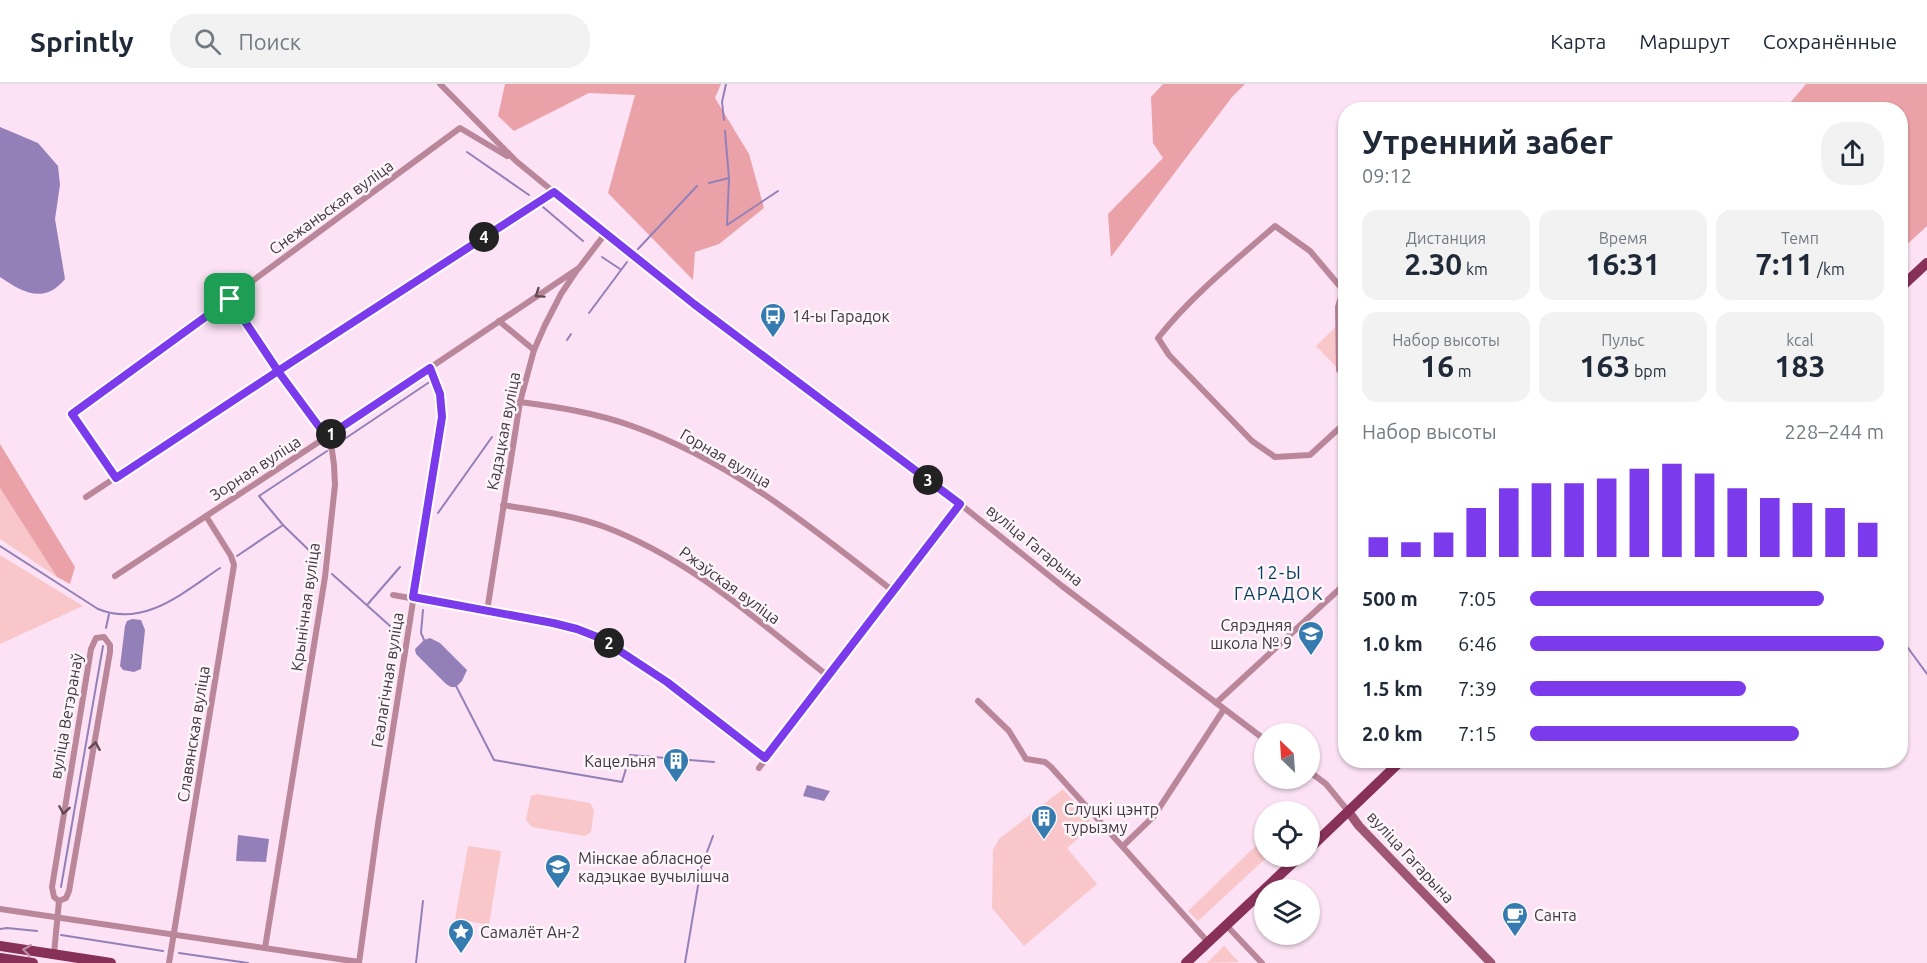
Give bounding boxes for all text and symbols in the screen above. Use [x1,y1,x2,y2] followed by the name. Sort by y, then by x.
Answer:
[170,14,590,68] search box
[191,25,224,58] icon: search
[30,26,134,57] text: Sprintly
[239,29,301,54] text: Поиск
[1550,29,1606,53] text: Карта
[1639,29,1730,53] text: Маршрут
[1763,29,1897,53] text: Сохранённые
[1821,122,1884,185] button: share
[1362,123,1613,160] text: Утренний забег
[265,156,397,258] street label: Снежаньская вуліца
[1362,164,1412,187] text: 09:12
[469,222,499,252] pin: 4
[479,228,489,246] text: 4
[1406,229,1486,247] text: Дистанция
[1599,229,1647,247] text: Время
[1781,229,1819,247] text: Темп
[1404,247,1462,281] text: 2.30
[1585,247,1661,281] text: 16:31
[1755,247,1813,281] text: 7:11
[1462,260,1488,278] text: km
[1813,260,1845,278] text: /km
[204,273,255,324] pin
[213,282,246,315] icon: arrive
[534,287,545,298] one-way arrow
[758,301,788,339] bus stop icon: 14-ы Гарадок
[792,307,890,325] place label: 14-ы Гарадок
[1392,331,1500,349] text: Набор высоты
[1601,331,1645,349] text: Пульс
[1786,331,1814,349] text: kcal
[1420,349,1454,383] text: 16
[1580,349,1630,383] text: 163
[1775,349,1825,383] text: 183
[1454,362,1472,380] text: m
[1630,362,1666,380] text: bpm
[483,370,523,492] street label: Кадэцкая вуліца
[316,419,346,449] pin: 1
[1362,420,1497,443] text: Набор высоты
[1785,420,1884,443] text: 228–244 m
[326,425,336,443] text: 1
[677,425,775,491] street label: Горная вуліца
[206,432,304,504] street label: Зорная вуліца
[913,465,943,495] pin: 3
[923,471,933,489] text: 3
[983,501,1087,589] street label: вуліца Гагарына
[287,542,323,672] street label: Крынічная вуліца
[676,542,784,628] street label: Ржэўская вуліца
[1234,562,1324,603] district label: 12-Ы ГАРАДОК
[1362,587,1418,610] text: 500 m
[1458,587,1497,610] text: 7:05
[367,611,407,749] street label: Геалагічная вуліца
[1210,616,1292,652] place label: Сярэдняя школа № 9
[1296,619,1326,657] school or university icon: Сярэдняя школа № 9
[594,628,624,658] pin: 2
[1362,632,1423,655] text: 1.0 km
[1458,632,1497,655] text: 6:46
[604,634,614,652] text: 2
[46,651,86,780] street label: вуліца Ветэранаў
[173,665,213,803] street label: Славянская вуліца
[1362,677,1423,700] text: 1.5 km
[1458,677,1497,700] text: 7:39
[1362,722,1423,745] text: 2.0 km
[1458,722,1497,745] text: 7:15
[1254,723,1320,789] north arrow
[1254,723,1320,945] map controls
[88,741,100,750] one-way arrow
[661,746,691,784] building icon: Кацельня
[584,752,656,770] place label: Кацельня
[1064,800,1159,836] place label: Слуцкі цэнтр турызму
[1254,801,1320,867] button: locate
[1029,803,1059,841] building icon: Слуцкі цэнтр турызму
[58,805,71,815] one-way arrow
[1364,807,1458,907] street label: вуліца Гагарына
[578,849,729,885] place label: Мінскае абласное кадэцкае вучылішча
[543,852,573,890] school or university icon: Мінскае абласное кадэцкае вучылішча
[1254,879,1320,945] button: layers
[1500,900,1530,938] cafe icon: Санта
[1534,906,1577,924] place label: Санта
[446,917,476,955] place icon: Самалёт Ан-2
[480,923,580,941] place label: Самалёт Ан-2
[22,945,31,957] one-way arrow

